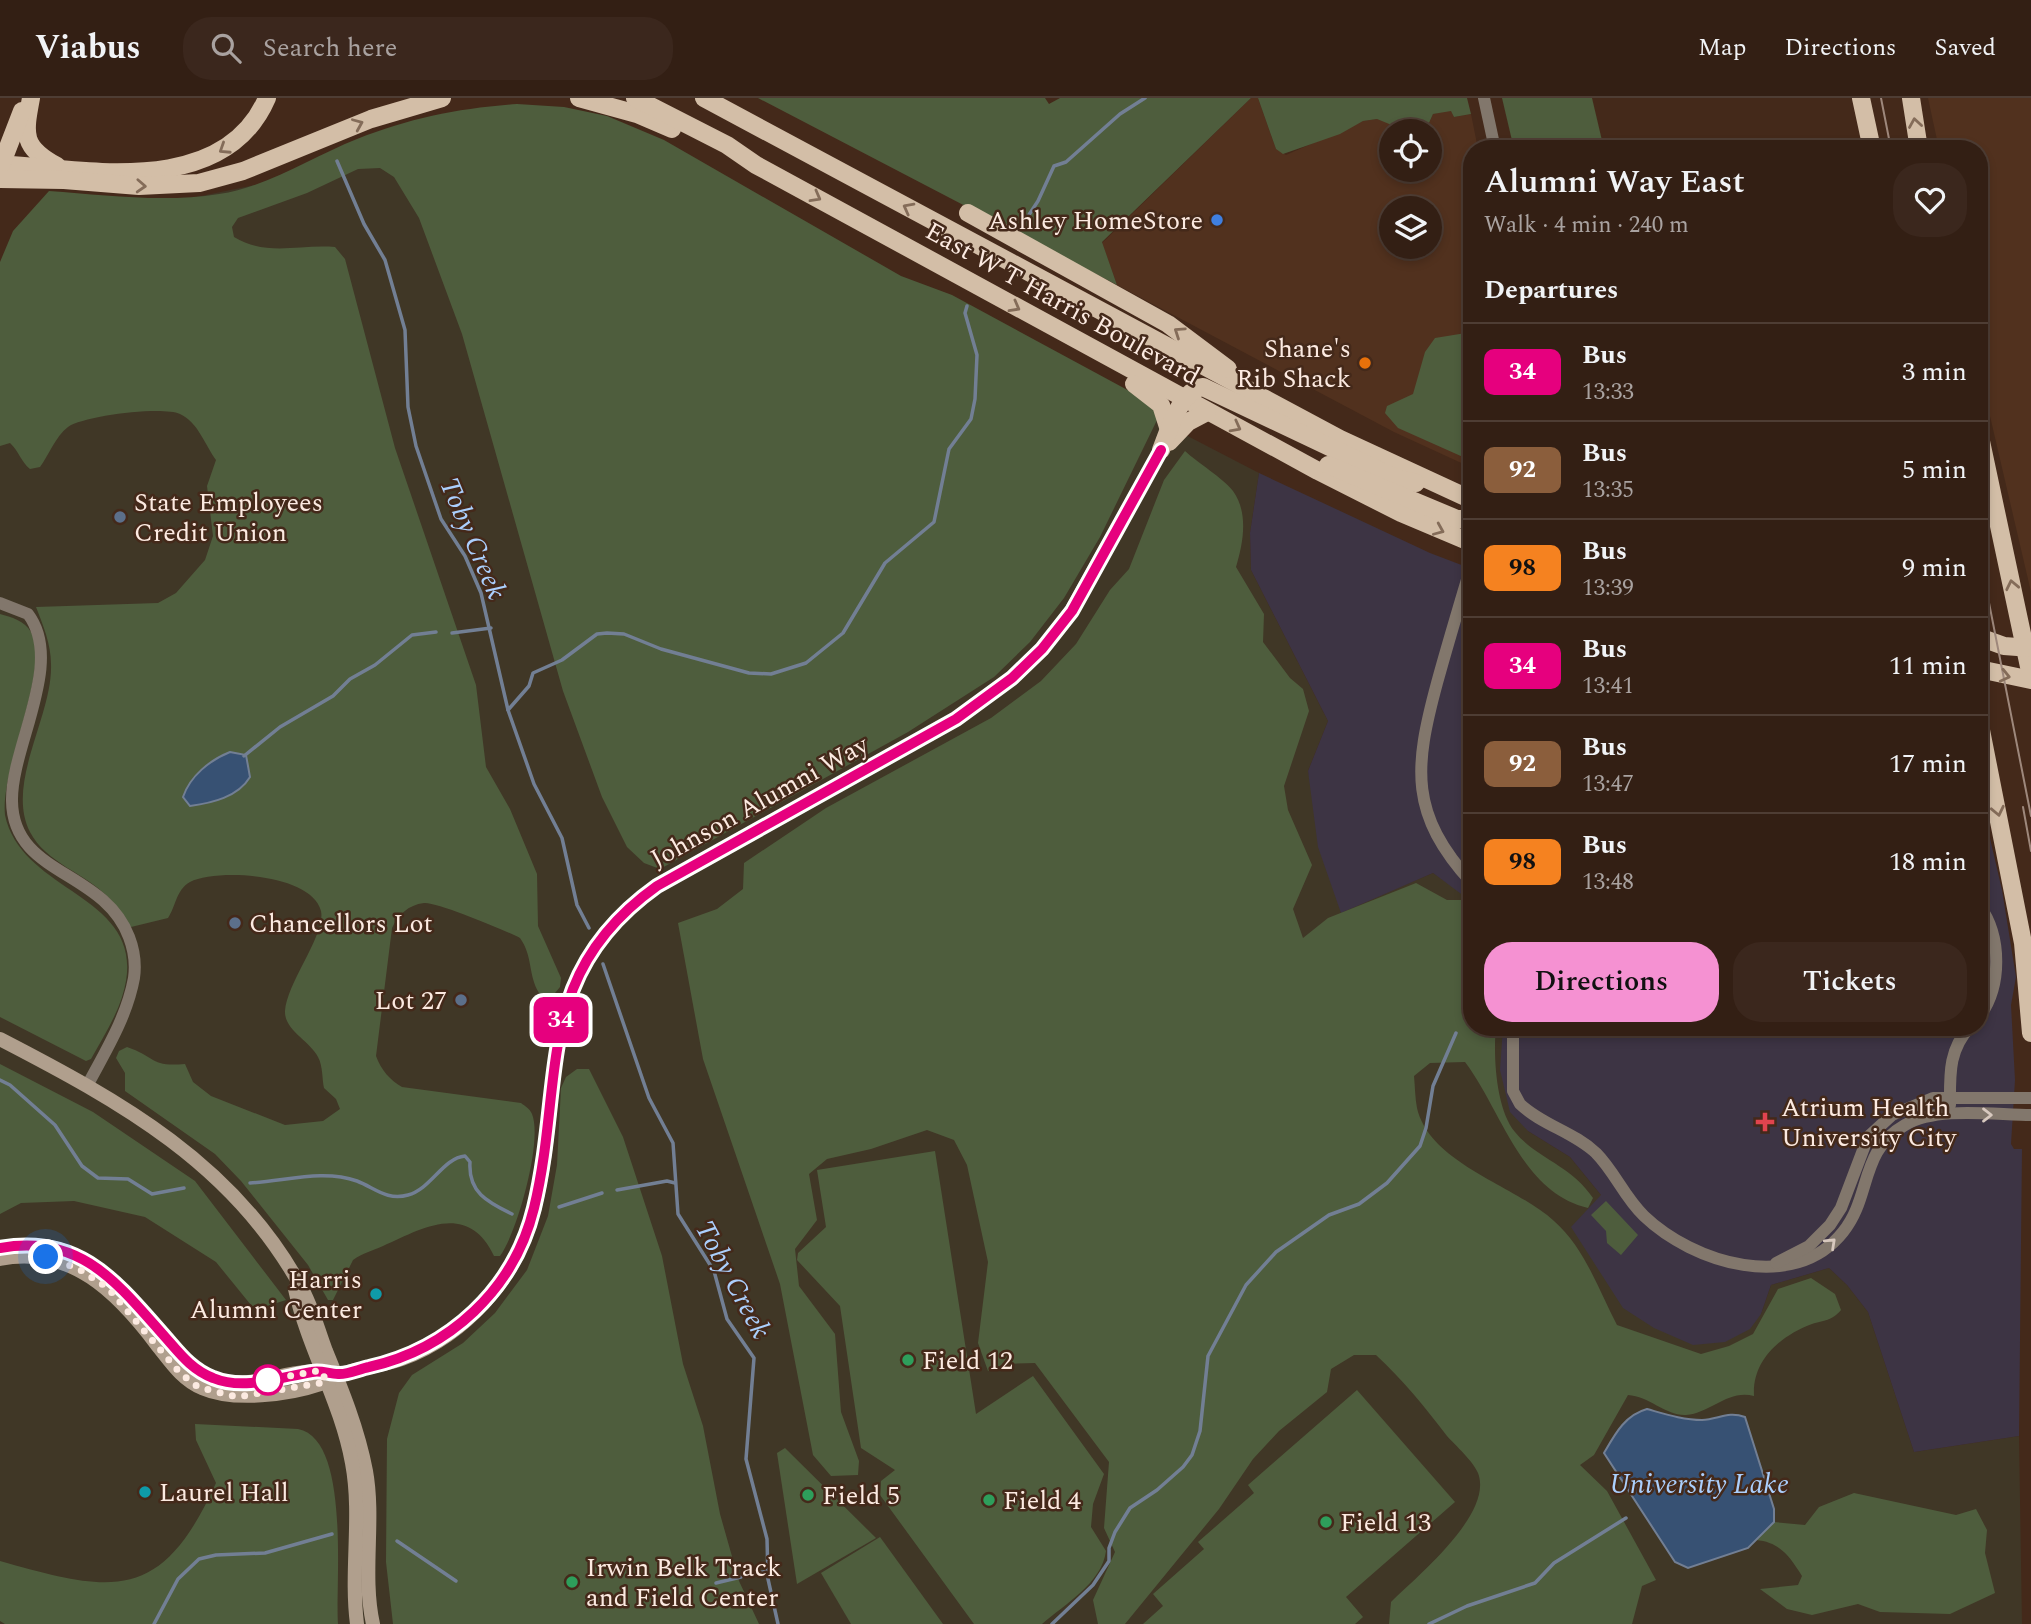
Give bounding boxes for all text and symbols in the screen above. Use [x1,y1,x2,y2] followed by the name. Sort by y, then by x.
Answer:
[183,17,673,80] search box
[35,23,141,73] text: Viabus
[263,28,397,68] text: Search here
[207,29,245,67] icon: search
[1698,30,1746,66] text: Map
[1784,30,1896,66] text: Directions
[1934,30,1996,66] text: Saved
[1908,117,1923,129] one-way arrow
[351,118,363,132] one-way arrow
[1379,119,1442,259] map controls
[1379,119,1442,182] button: locate
[218,141,231,154] one-way arrow
[1484,157,1745,207] text: Alumni Way East
[1893,163,1967,237] button: heart
[136,178,147,193] one-way arrow
[808,189,821,203] one-way arrow
[1379,196,1442,259] button: layers
[988,201,1203,241] place label: Ashley HomeStore
[902,203,915,217] one-way arrow
[1484,208,1689,243] text: Walk · 4 min · 240 m
[918,211,1207,396] street label: East W T Harris Boulevard
[1209,212,1225,228] marker: Ashley HomeStore
[1484,270,1618,310] text: Departures
[1008,299,1020,312] one-way arrow
[1174,328,1187,340] one-way arrow
[1236,329,1351,399] place label: Shane's Rib Shack
[1582,335,1627,375] text: Bus
[1902,352,1967,392] text: 3 min
[1509,354,1536,390] text: 34
[1357,355,1373,371] marker: Shane's Rib Shack
[1582,375,1634,410] text: 13:33
[1229,419,1242,433] one-way arrow
[1582,433,1627,473] text: Bus
[1902,450,1967,490] text: 5 min
[1509,452,1536,488] text: 92
[428,471,518,606] water label: Toby Creek
[1582,473,1634,508] text: 13:35
[134,483,323,553] place label: State Employees Credit Union
[112,509,128,525] marker: State Employees Credit Union
[1433,521,1445,535] one-way arrow
[1582,531,1627,571] text: Bus
[1902,548,1967,588] text: 9 min
[1509,550,1536,586] text: 98
[1582,571,1634,606] text: 13:39
[2006,579,2021,591] one-way arrow
[1582,629,1627,669] text: Bus
[1889,646,1967,686] text: 11 min
[1509,648,1536,684] text: 34
[1999,667,2011,682] one-way arrow
[1582,669,1634,704] text: 13:41
[643,724,877,879] street label: Johnson Alumni Way
[1582,727,1627,767] text: Bus
[1889,744,1967,784] text: 17 min
[1509,746,1536,782] text: 92
[1582,767,1634,802] text: 13:47
[1990,805,2005,817] one-way arrow
[1582,825,1627,865] text: Bus
[1889,842,1967,882] text: 18 min
[1509,844,1536,880] text: 98
[1582,865,1634,900] text: 13:48
[249,904,433,944] place label: Chancellors Lot
[227,915,243,931] marker: Chancellors Lot
[1484,942,1719,1022] button: Directions
[1733,942,1967,1022] button: Tickets
[375,981,447,1021] place label: Lot 27
[453,992,469,1008] marker: Lot 27
[530,997,592,1043] line badge: 34
[548,1002,574,1038] text: 34
[1781,1088,1958,1158] place label: Atrium Health University City
[1982,1107,1993,1123] one-way arrow
[1755,1112,1775,1132] marker: Atrium Health University City
[683,1213,782,1347] water label: Toby Creek
[28,1239,63,1274] your location
[1823,1239,1836,1251] one-way arrow
[190,1260,362,1330] place label: Harris Alumni Center
[368,1286,384,1302] marker: Harris Alumni Center
[922,1341,1013,1381] place label: Field 12
[900,1352,916,1368] marker: Field 12
[253,1365,283,1395] unlabelled marker
[1609,1463,1789,1506] water label: University Lake
[159,1473,289,1513] place label: Laurel Hall
[822,1476,900,1516] place label: Field 5
[1003,1481,1081,1521] place label: Field 4
[137,1484,153,1500] marker: Laurel Hall
[800,1487,816,1503] marker: Field 5
[981,1492,997,1508] marker: Field 4
[1340,1503,1431,1543] place label: Field 13
[1318,1514,1334,1530] marker: Field 13
[586,1548,781,1618] place label: Irwin Belk Track and Field Center
[564,1574,580,1590] marker: Irwin Belk Track and Field Center

